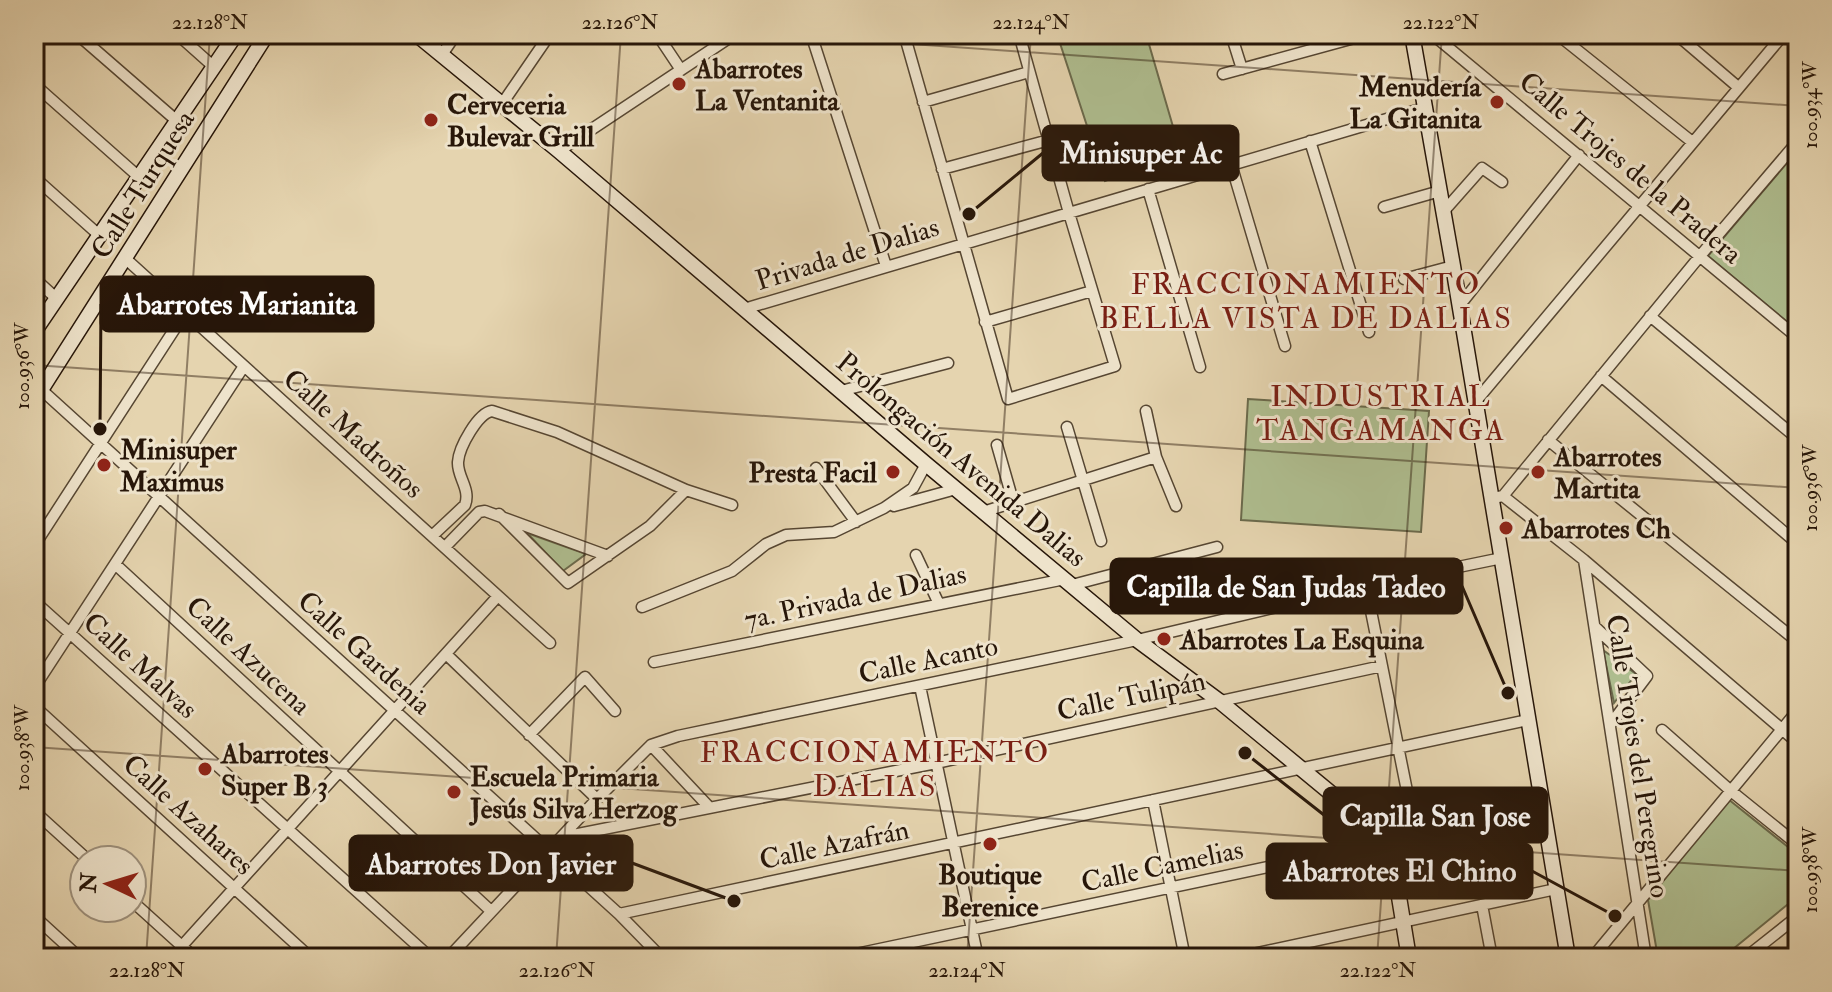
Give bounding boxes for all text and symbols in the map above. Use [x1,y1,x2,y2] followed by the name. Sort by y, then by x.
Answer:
[172,10,248,35] text: 22.128°N
[582,10,658,35] text: 22.126°N
[992,10,1070,35] text: 22.124°N
[1403,10,1479,35] text: 22.122°N
[694,52,841,119] place label: Abarrotes La Ventanita
[1798,61,1823,149] text: 100.934°W
[1511,65,1749,272] street label: Calle Trojes de la Pradera
[1350,70,1482,137] place label: Menudería La Gitanita
[670,75,688,93] marker: Abarrotes La Ventanita
[447,88,595,155] place label: Cerveceria Bulevar Grill
[1488,93,1506,111] marker: Menudería La Gitanita
[84,104,203,266] street label: Calle Turquesa
[422,111,440,129] marker: Cerveceria Bulevar Grill
[1043,126,1238,180] callout: Minisuper Ac
[1059,135,1222,172] text: Minisuper Ac
[751,210,943,299] street label: Privada de Dalias
[1099,266,1513,337] district label: FRACCIONAMIENTO BELLA VISTA DE DALIAS
[101,277,373,331] callout: Abarrotes Marianita
[115,286,358,323] text: Abarrotes Marianita
[10,322,35,409] text: 100.936°W
[829,345,1093,575] street label: Prolongación Avenida Dalias
[275,362,431,506] street label: Calle Madroños
[1256,378,1506,449] district label: INDUSTRIAL TANGAMANGA
[119,433,237,500] place label: Minisuper Maximus
[1553,440,1662,507] place label: Abarrotes Martita
[1798,444,1823,531] text: 100.936°W
[95,456,113,474] marker: Minisuper Maximus
[748,456,878,491] place label: Presta Facil
[884,463,902,481] marker: Presta Facil
[1529,463,1547,481] marker: Abarrotes Martita
[1521,512,1671,547] place label: Abarrotes Ch
[1497,519,1515,537] marker: Abarrotes Ch
[741,557,970,638] street label: 7a. Privada de Dalias
[1111,559,1462,613] callout: Capilla de San Judas Tadeo
[1126,569,1446,606] text: Capilla de San Judas Tadeo
[290,584,438,723] street label: Calle Gardenia
[178,589,318,723] street label: Calle Azucena
[75,606,205,727] street label: Calle Malvas
[1598,612,1677,900] street label: Calle Trojes del Peregrino
[1179,623,1425,658] place label: Abarrotes La Esquina
[856,629,1001,692] street label: Calle Acanto
[1155,630,1173,648] marker: Abarrotes La Esquina
[1054,664,1209,729] street label: Calle Tulipán
[10,704,35,791] text: 100.938°W
[700,734,1050,805] district label: FRACCIONAMIENTO DALIAS
[220,737,329,804] place label: Abarrotes Super B 3
[115,747,261,883] street label: Calle Azahares
[196,760,214,778] marker: Abarrotes Super B 3
[468,760,678,827] place label: Escuela Primaria Jesús Silva Herzog
[445,783,463,801] marker: Escuela Primaria Jesús Silva Herzog
[1324,788,1547,842] callout: Capilla San Jose
[1340,798,1531,835] text: Capilla San Jose
[756,813,912,878] street label: Calle Azafrán
[1798,826,1823,913] text: 100.938°W
[1078,832,1247,901] street label: Calle Camelias
[981,835,999,853] marker: Boutique Berenice
[350,836,632,890] callout: Abarrotes Don Javier
[68,844,148,924] north arrow
[1267,844,1532,898] callout: Abarrotes El Chino
[364,846,617,883] text: Abarrotes Don Javier
[1282,853,1516,890] text: Abarrotes El Chino
[938,858,1042,925] place label: Boutique Berenice
[74,872,104,894] text: N
[109,958,185,983] text: 22.128°N
[519,958,595,983] text: 22.126°N
[928,958,1006,983] text: 22.124°N
[1340,958,1416,983] text: 22.122°N

